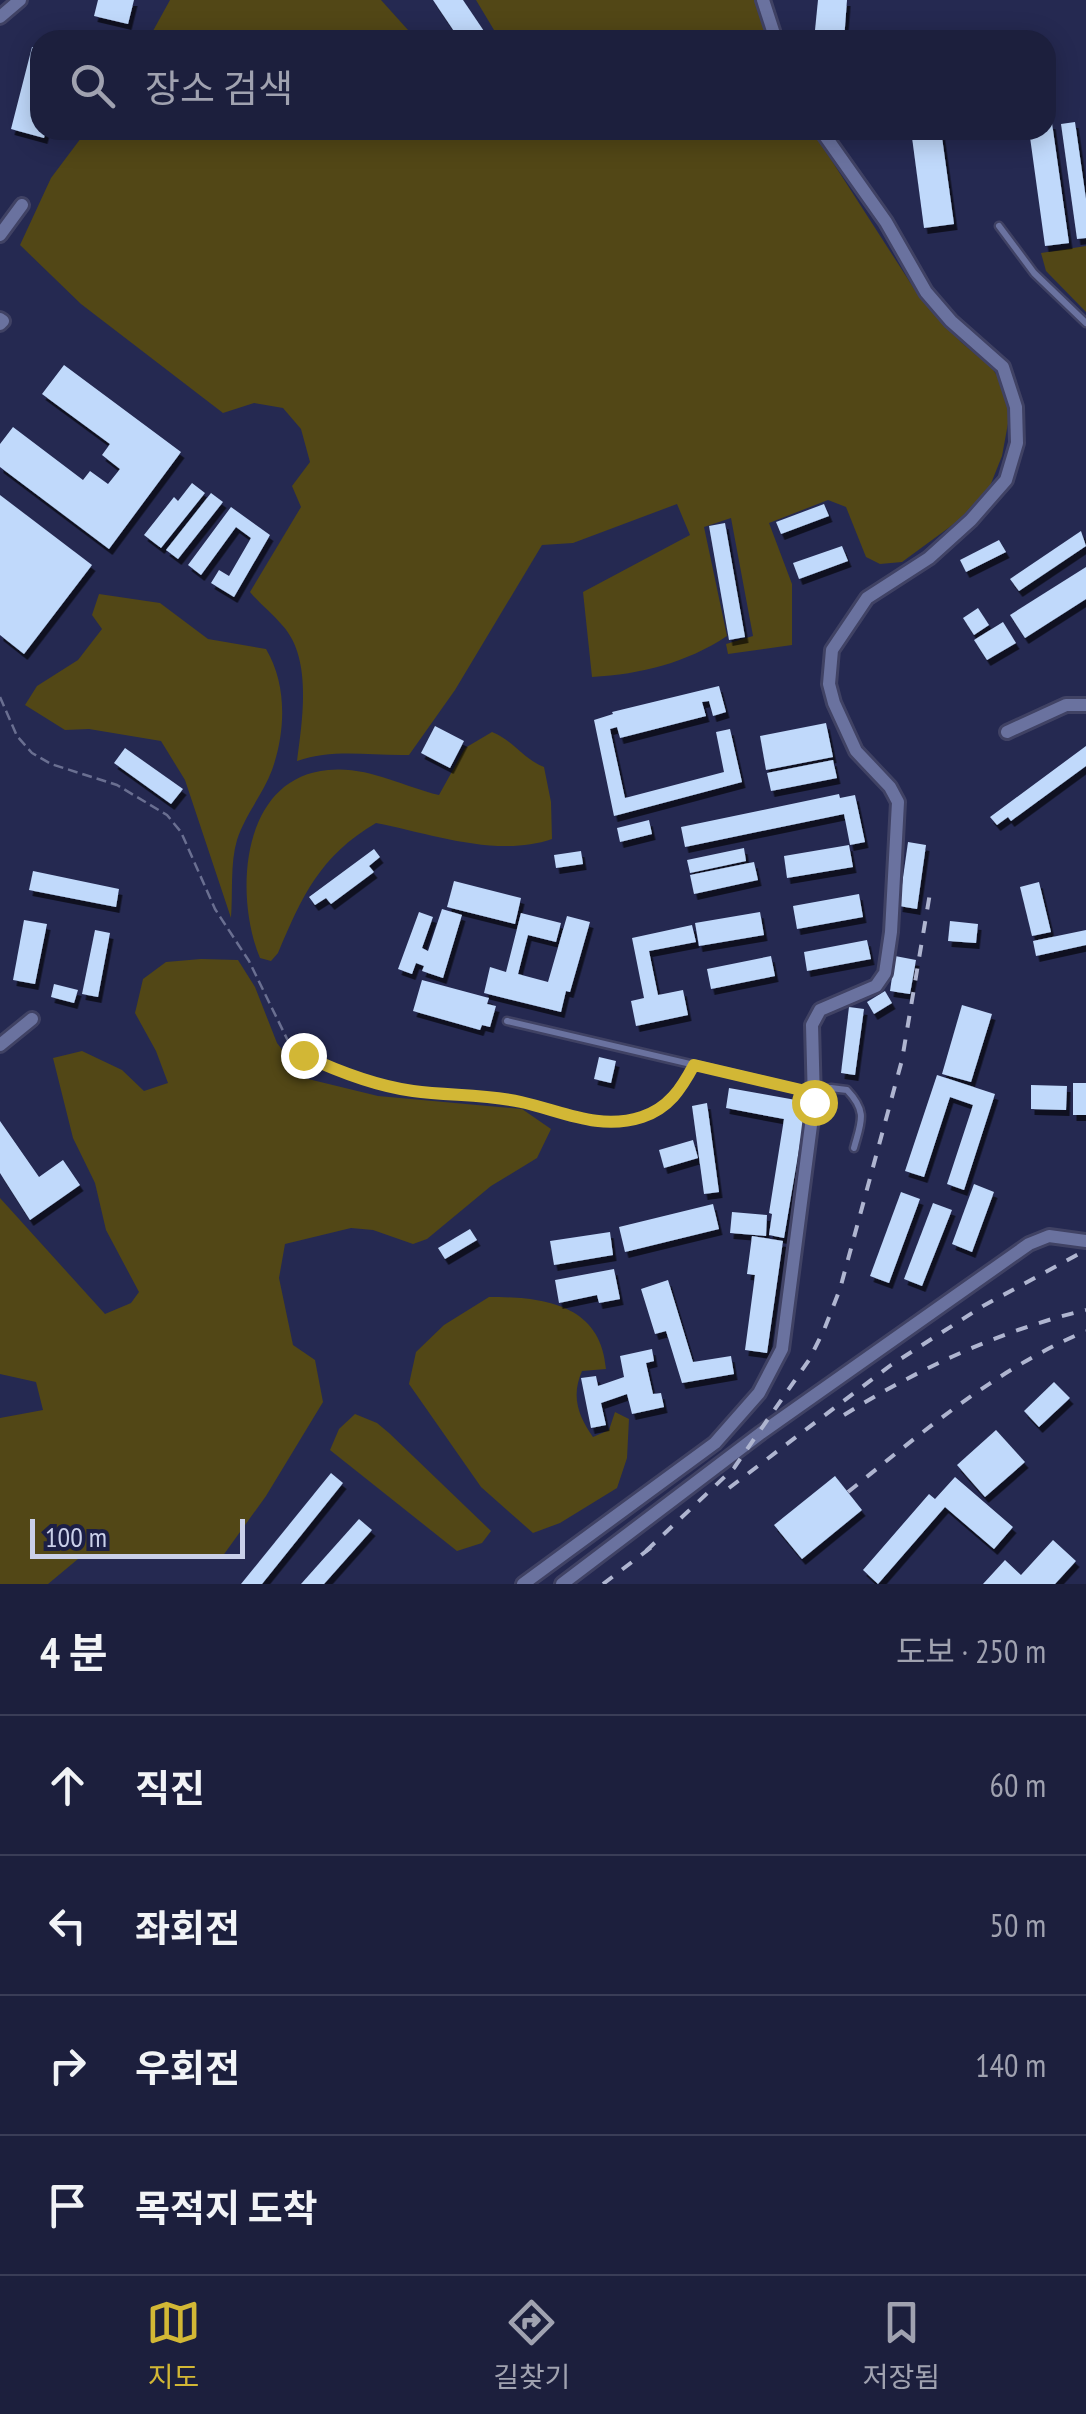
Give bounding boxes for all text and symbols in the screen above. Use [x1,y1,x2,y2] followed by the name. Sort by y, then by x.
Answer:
[30,30,1056,140] search box
[65,58,120,113] icon: search
[145,63,293,112] text: 장소 검색
[281,1033,327,1079] route end
[792,1080,838,1126] route start
[30,1514,245,1558] scale bar
[45,1518,107,1555] text: 100 m
[40,1625,107,1680] text: 4 분
[896,1630,1046,1672] text: 도보 · 250 m
[40,1758,95,1813] icon: ahead
[135,1763,205,1812] text: 직진
[990,1764,1046,1806] text: 60 m
[40,1898,95,1953] icon: left
[135,1903,240,1952] text: 좌회전
[990,1904,1046,1946] text: 50 m
[40,2038,95,2093] icon: right
[135,2043,240,2092] text: 우회전
[975,2044,1046,2086] text: 140 m
[40,2178,95,2233] icon: arrive
[135,2183,318,2232] text: 목적지 도착
[146,2295,201,2395] tab: 지도
[493,2295,570,2395] tab: 길찾기
[863,2295,940,2395] tab: 저장됨

